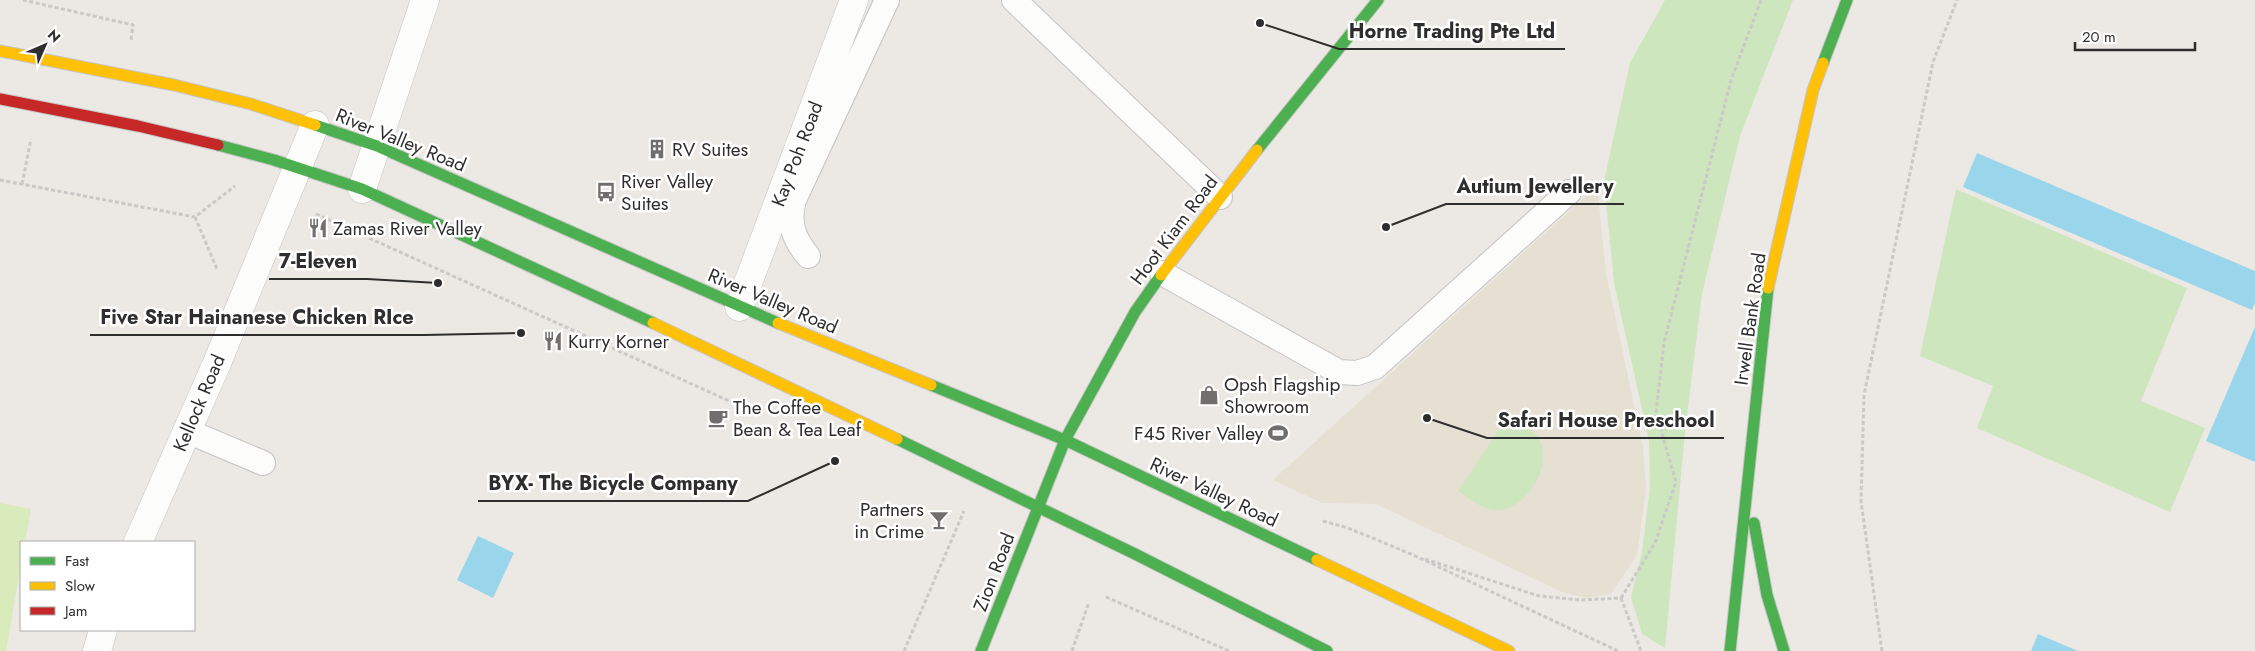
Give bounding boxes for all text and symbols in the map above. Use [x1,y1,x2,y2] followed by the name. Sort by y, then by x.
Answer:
[1339,14,1565,49] callout: Horne Trading Pte Ltd
[1349,17,1555,46] text: Horne Trading Pte Ltd
[20,20,70,70] north arrow
[2075,20,2195,52] scale bar
[43,25,65,47] text: N
[2082,26,2116,48] text: 20 m
[765,97,829,211] street label: Kay Poh Road
[332,101,470,179] street label: River Valley Road
[672,136,749,163] place label: RV Suites
[646,138,668,160] building icon: RV Suites
[621,168,714,217] place label: River Valley Suites
[1446,169,1624,204] callout: Autium Jewellery
[1124,170,1224,290] street label: Hoot Kiam Road
[1455,172,1614,201] text: Autium Jewellery
[595,181,617,203] bus stop icon: River Valley Suites
[333,215,482,242] place label: Zamas River Valley
[307,217,329,239] restaurant icon: Zamas River Valley
[269,244,367,279] callout: 7-Eleven
[279,247,357,276] text: 7-Eleven
[1727,251,1773,387] street label: Irwell Bank Road
[704,261,842,341] street label: River Valley Road
[90,300,424,335] callout: Five Star Hainanese Chicken RIce
[100,303,414,332] text: Five Star Hainanese Chicken RIce
[568,328,670,355] place label: Kurry Korner
[542,330,564,352] restaurant icon: Kurry Korner
[166,350,232,456] street label: Kellock Road
[1224,371,1341,420] place label: Opsh Flagship Showroom
[1198,384,1220,406] shop icon: Opsh Flagship Showroom
[733,394,862,443] place label: The Coffee Bean & Tea Leaf
[1487,403,1724,438] callout: Safari House Preschool
[1497,406,1715,435] text: Safari House Preschool
[707,407,729,429] cafe icon: The Coffee Bean & Tea Leaf
[1134,420,1264,447] place label: F45 River Valley
[1267,422,1289,444] sports icon: F45 River Valley
[1145,450,1283,534] street label: River Valley Road
[478,466,748,501] callout: BYX- The Bicycle Company
[488,469,738,498] text: BYX- The Bicycle Company
[854,496,924,545] place label: Partners in Crime
[928,509,950,531] bar icon: Partners in Crime
[967,529,1021,615] street label: Zion Road
[20,541,195,631] legend
[65,550,89,572] text: Fast
[65,575,96,597] text: Slow
[63,600,88,622] text: Jam

